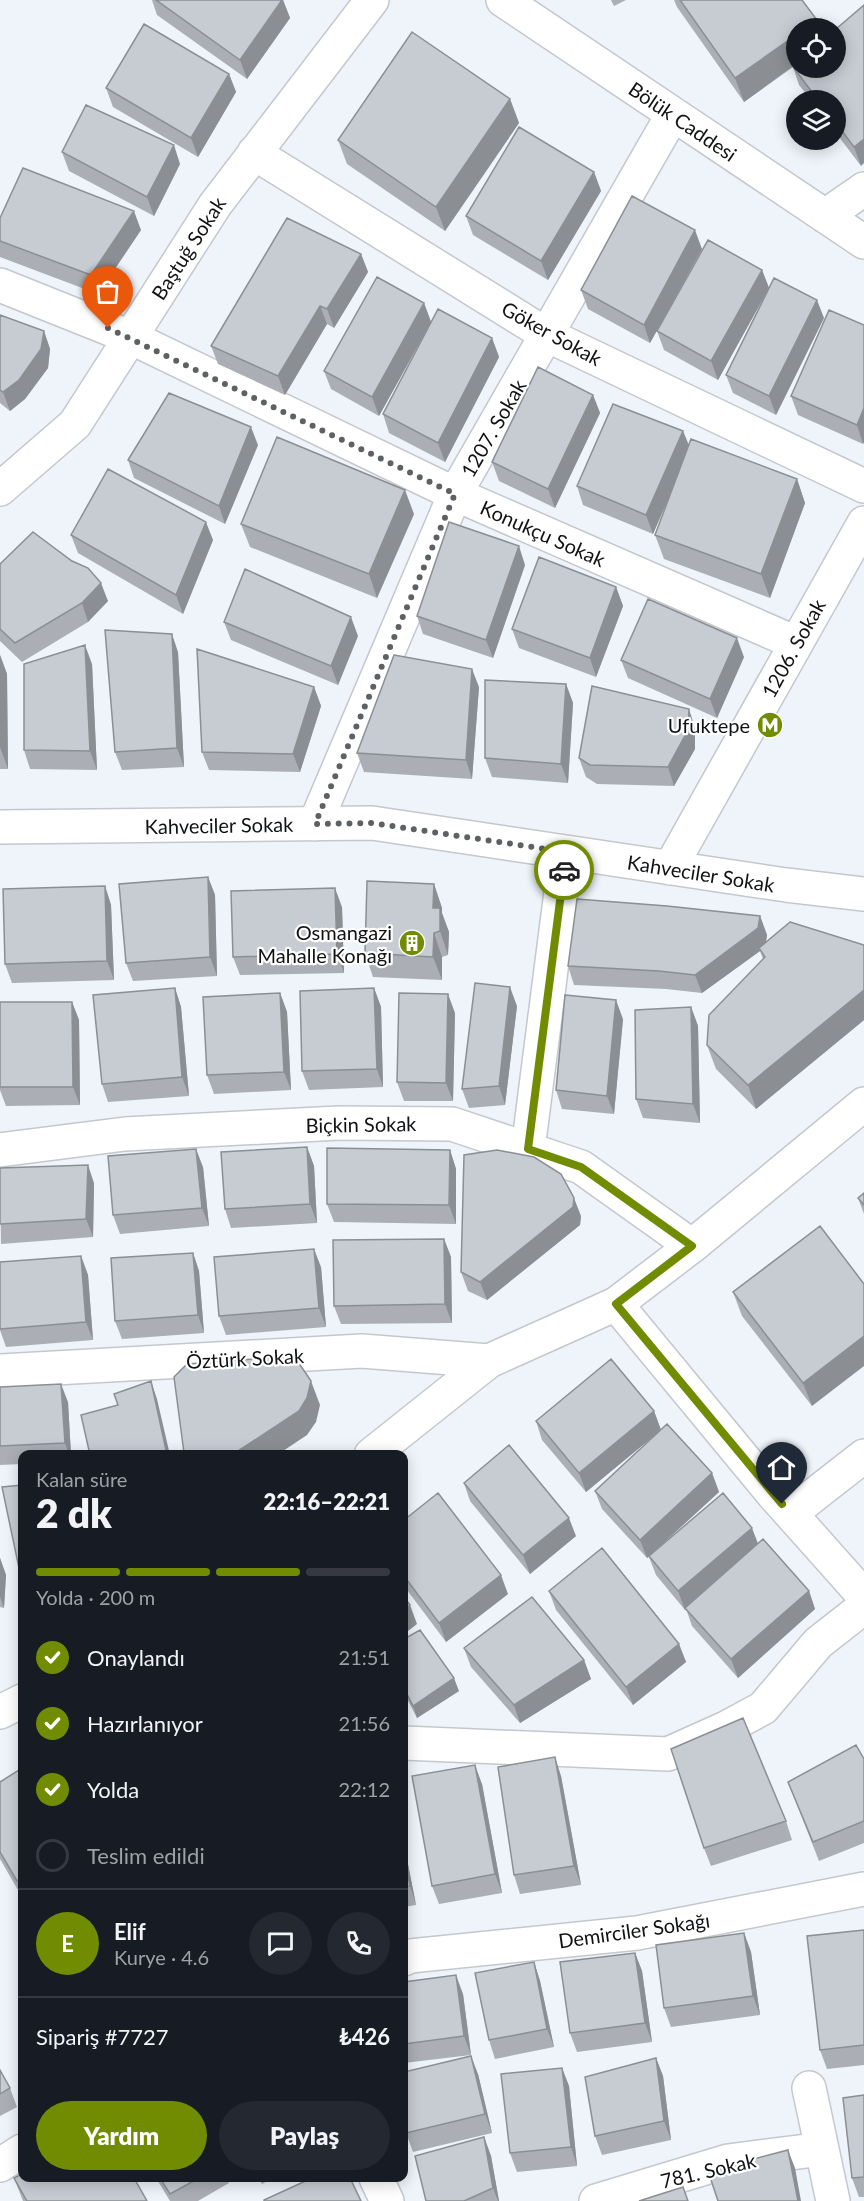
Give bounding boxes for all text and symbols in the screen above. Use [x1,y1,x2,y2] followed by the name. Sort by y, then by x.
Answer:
[786,18,846,150] map controls
[786,18,846,78] button: locate
[624,76,742,166] street label: Bölük Caddesi
[786,90,846,150] button: layers
[146,191,231,304] street label: Baştuğ Sokak
[82,266,133,328] pin
[91,275,124,308] icon: bag
[498,296,607,371] street label: Göker Sokak
[455,374,531,481] street label: 1207. Sokak
[477,495,610,572] street label: Konukçu Sokak
[756,594,830,701] street label: 1206. Sokak
[755,710,785,740] metro station icon: Ufuktepe
[668,713,750,737] place label: Ufuktepe
[144,812,294,838] street label: Kahveciler Sokak
[534,840,594,900] courier
[626,850,777,897] street label: Kahveciler Sokak
[548,854,581,887] icon: car
[257,920,392,967] place label: Osmangazi Mahalle Konağı
[397,928,427,958] building icon: Osmangazi Mahalle Konağı
[305,1111,417,1137] street label: Biçkin Sokak
[185,1343,305,1373] street label: Öztürk Sokak
[756,1442,807,1504] pin
[765,1451,798,1484] icon: home
[36,1467,127,1491] text: Kalan süre
[264,1488,390,1515] text: 22:16–22:21
[36,1490,112,1536] text: 2 dk
[36,1585,155,1609] text: Yolda · 200 m
[36,1641,69,1674] icon: check
[87,1644,185,1671] text: Onaylandı
[339,1645,390,1669] text: 21:51
[36,1707,69,1740] icon: check
[87,1710,203,1737] text: Hazırlanıyor
[339,1711,390,1735] text: 21:56
[36,1773,69,1806] icon: check
[87,1776,139,1803] text: Yolda
[339,1777,390,1801] text: 22:12
[87,1842,205,1869] text: Teslim edildi
[557,1907,711,1953] street label: Demirciler Sokağı
[249,1912,312,1975] button: chat
[327,1912,390,1975] button: phone
[114,1918,146,1945] text: Elif
[61,1930,74,1957] text: E
[114,1945,209,1969] text: Kurye · 4.6
[36,2023,169,2050] text: Sipariş #7727
[339,2023,390,2050] text: ₺426
[36,2101,207,2170] button: Yardım
[219,2101,390,2170] button: Paylaş
[658,2147,759,2193] street label: 781. Sokak

